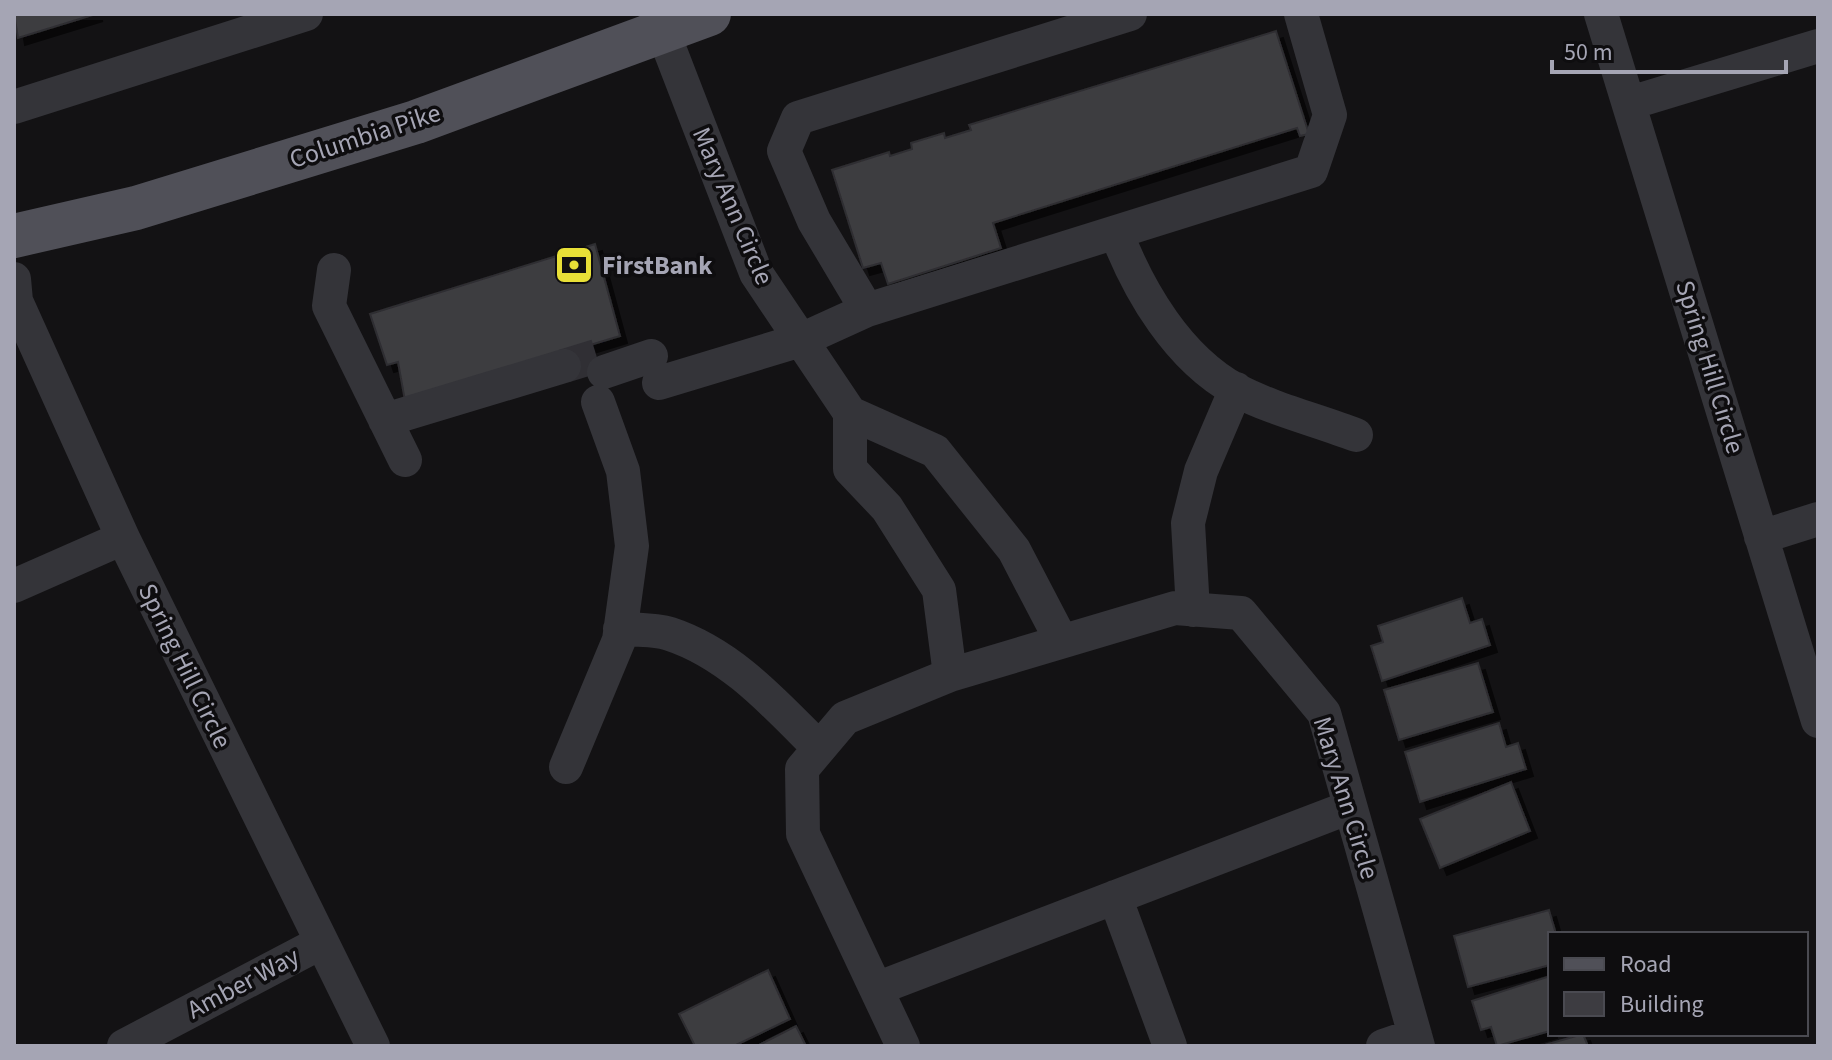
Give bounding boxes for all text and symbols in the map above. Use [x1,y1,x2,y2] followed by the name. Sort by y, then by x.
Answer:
[1552,24,1786,74] scale bar
[1564,35,1613,70] text: 50 m
[285,94,445,178] street label: Columbia Pike
[683,121,783,291] street label: Mary Ann Circle
[553,244,595,286] bank icon: FirstBank
[602,247,713,284] place label: FirstBank
[1666,276,1754,458] street label: Spring Hill Circle
[129,577,241,755] street label: Spring Hill Circle
[1304,712,1388,884] street label: Mary Ann Circle
[1548,932,1808,1036] legend
[180,938,306,1028] street label: Amber Way
[1620,947,1672,982] text: Road
[1620,987,1704,1022] text: Building

